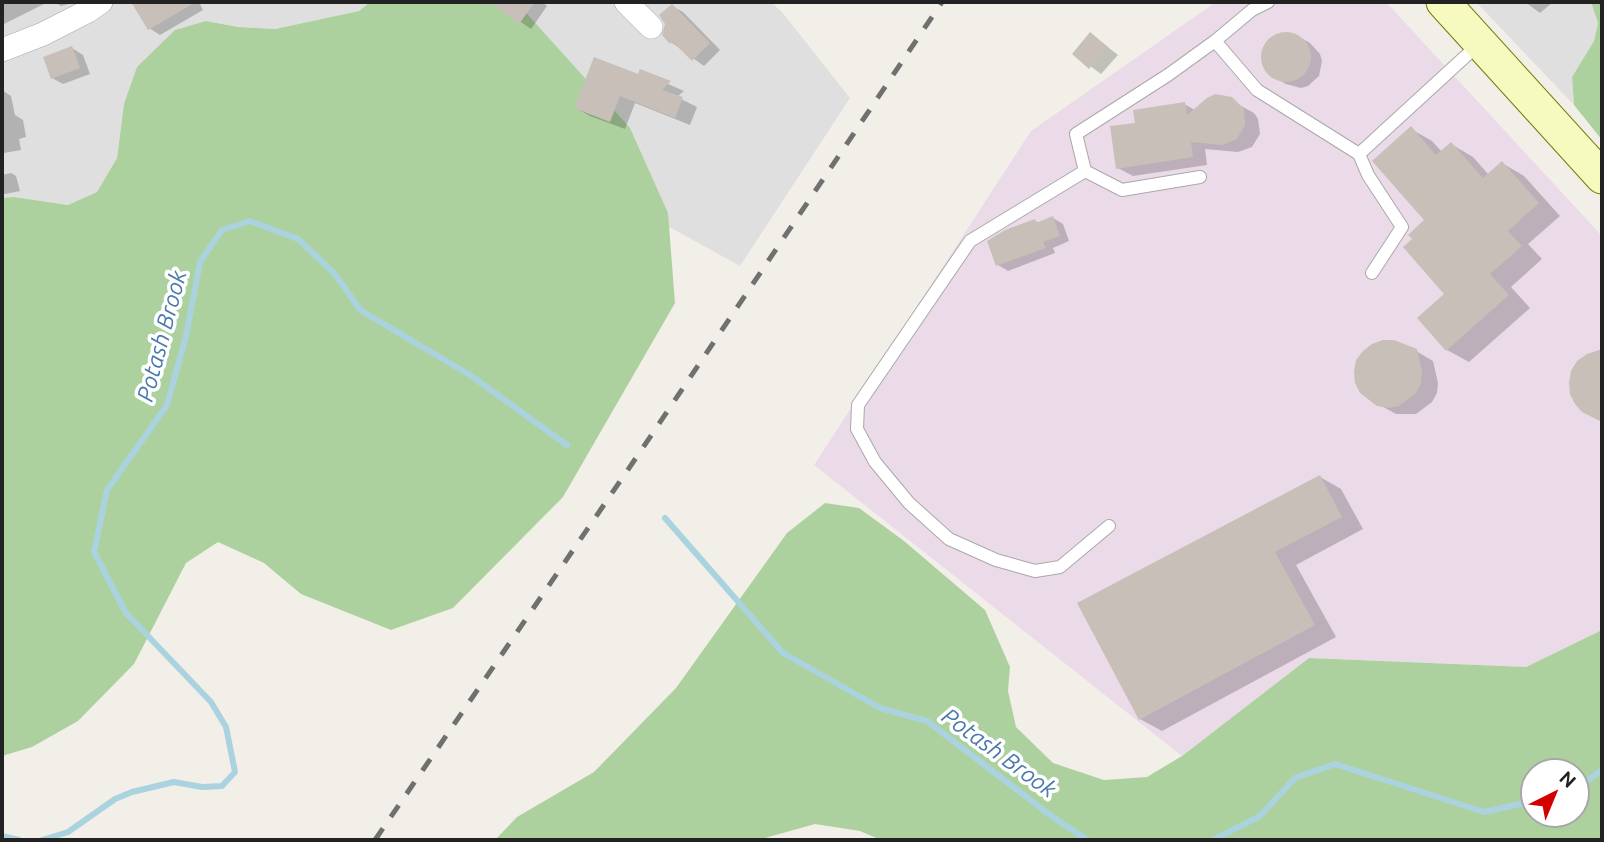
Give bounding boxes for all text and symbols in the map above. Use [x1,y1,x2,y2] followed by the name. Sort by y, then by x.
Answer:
[131,267,193,405] water label: Potash Brook
[936,702,1062,804] water label: Potash Brook
[1520,758,1590,828] north arrow
[1555,766,1581,792] text: N

